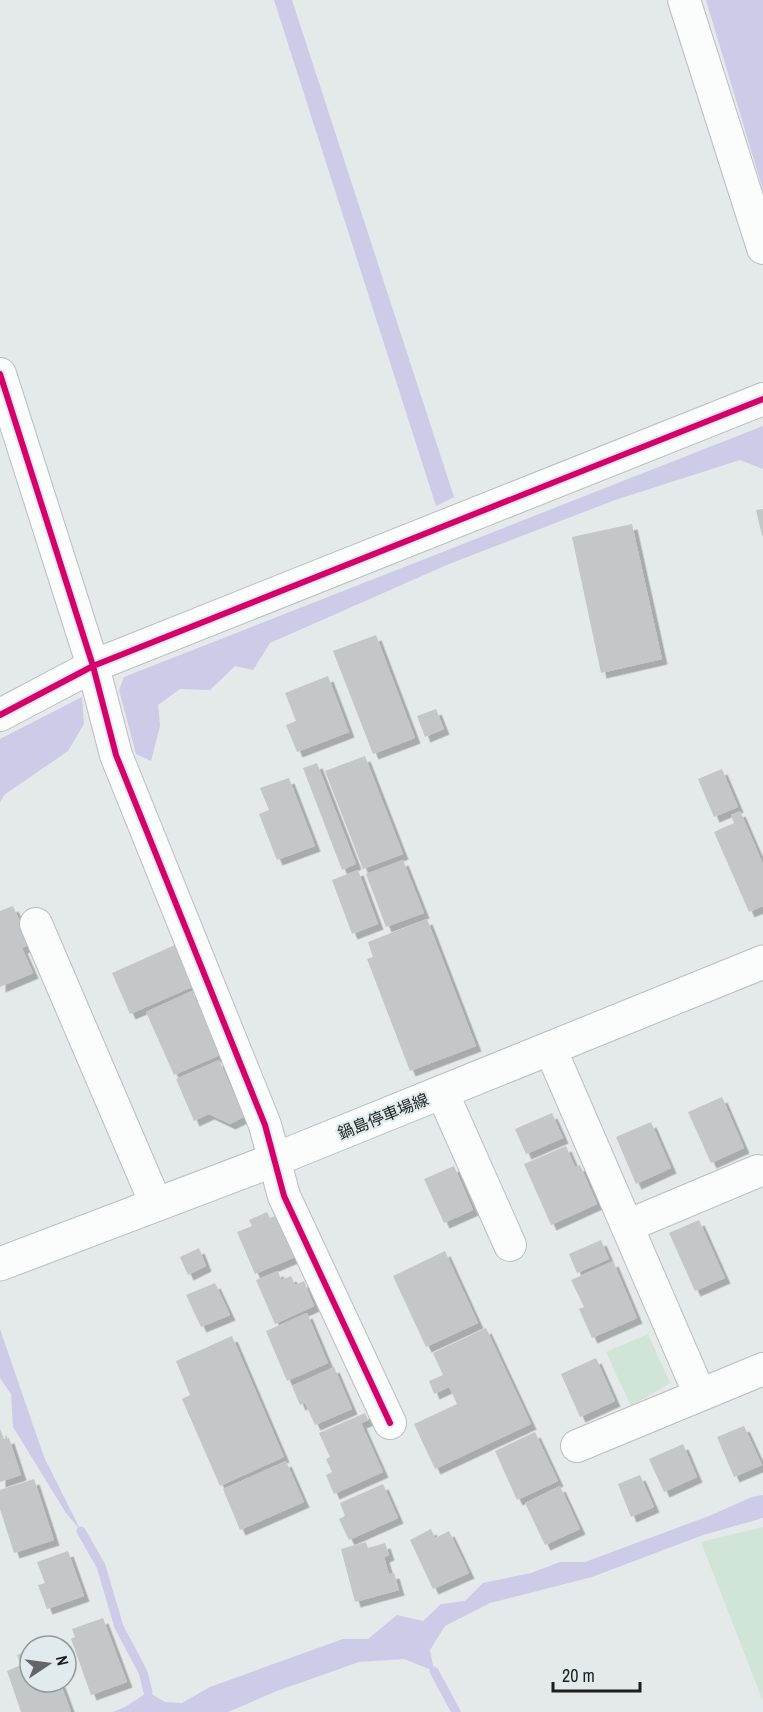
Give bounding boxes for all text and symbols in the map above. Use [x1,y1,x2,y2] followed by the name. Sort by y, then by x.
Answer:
[334,1088,432,1144] street label: 鍋島停車場線
[18,1634,78,1694] north arrow
[51,1654,74,1668] text: N
[553,1655,640,1693] scale bar
[562,1663,595,1688] text: 20 m

